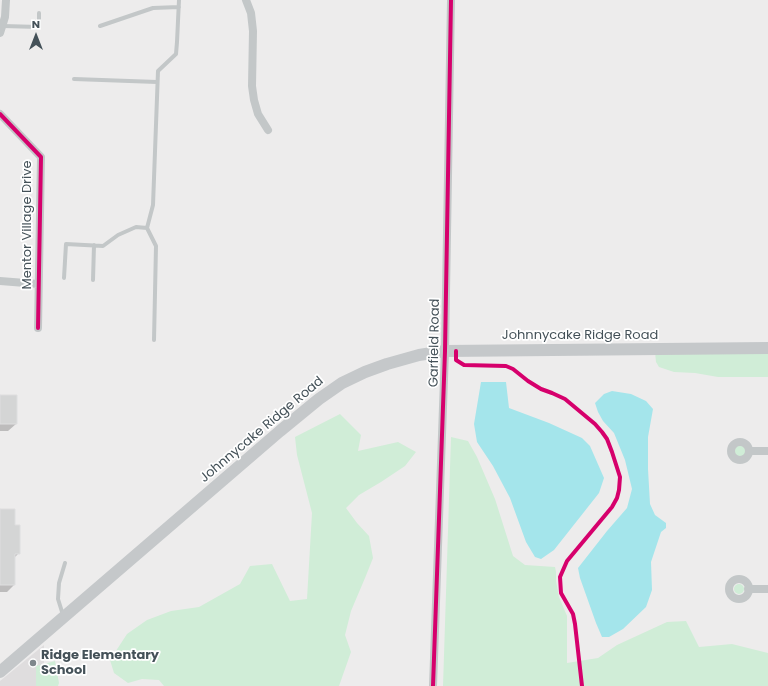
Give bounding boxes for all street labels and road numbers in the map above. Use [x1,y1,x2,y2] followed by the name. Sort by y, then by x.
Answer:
[20,160,36,290] street label: Mentor Village Drive
[426,299,444,387] street label: Garfield Road
[502,328,658,344] street label: Johnnycake Ridge Road
[197,374,327,486] street label: Johnnycake Ridge Road

